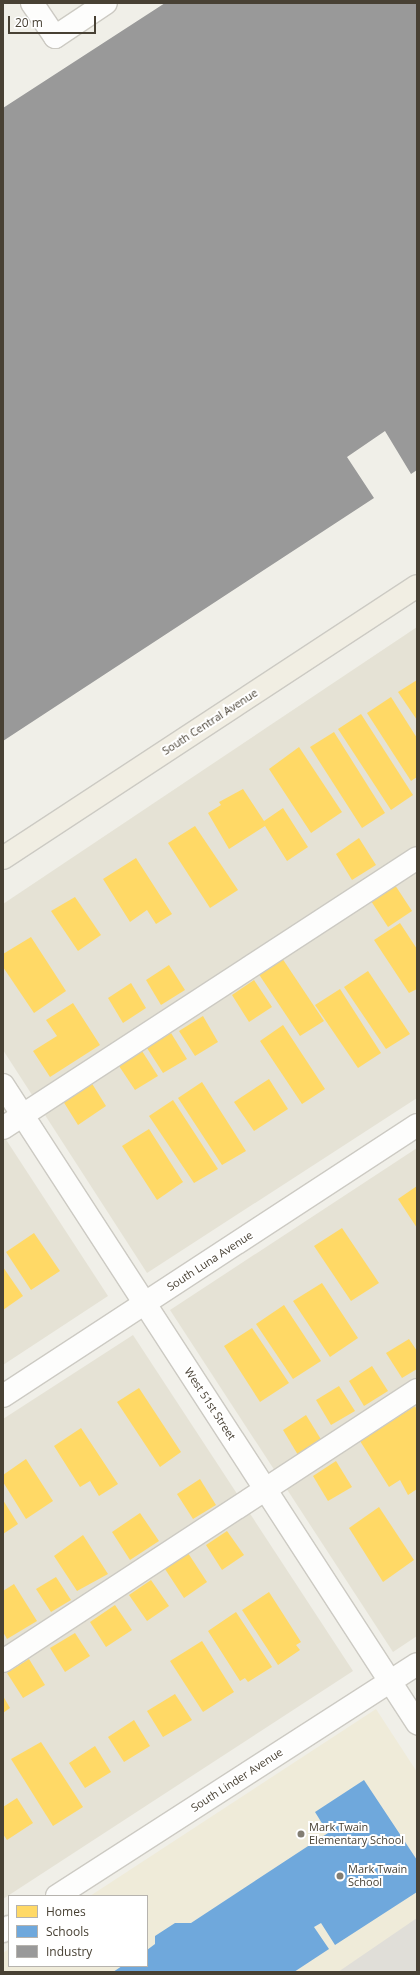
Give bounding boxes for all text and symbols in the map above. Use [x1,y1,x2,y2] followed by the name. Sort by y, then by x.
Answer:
[10,8,98,34] scale bar
[15,14,43,31] text: 20 m
[160,686,260,758] street label: South Central Avenue
[165,1228,255,1294] street label: South Luna Avenue
[182,1365,238,1443] street label: West 51st Street
[189,1745,285,1815] street label: South Linder Avenue
[309,1821,404,1847] place label: Mark Twain Elementary School
[296,1829,306,1839] marker: Mark Twain Elementary School
[348,1863,407,1889] place label: Mark Twain School
[335,1871,345,1881] marker: Mark Twain School
[8,1895,148,1967] legend
[46,1903,86,1920] text: Homes
[46,1923,89,1940] text: Schools
[46,1943,92,1960] text: Industry

